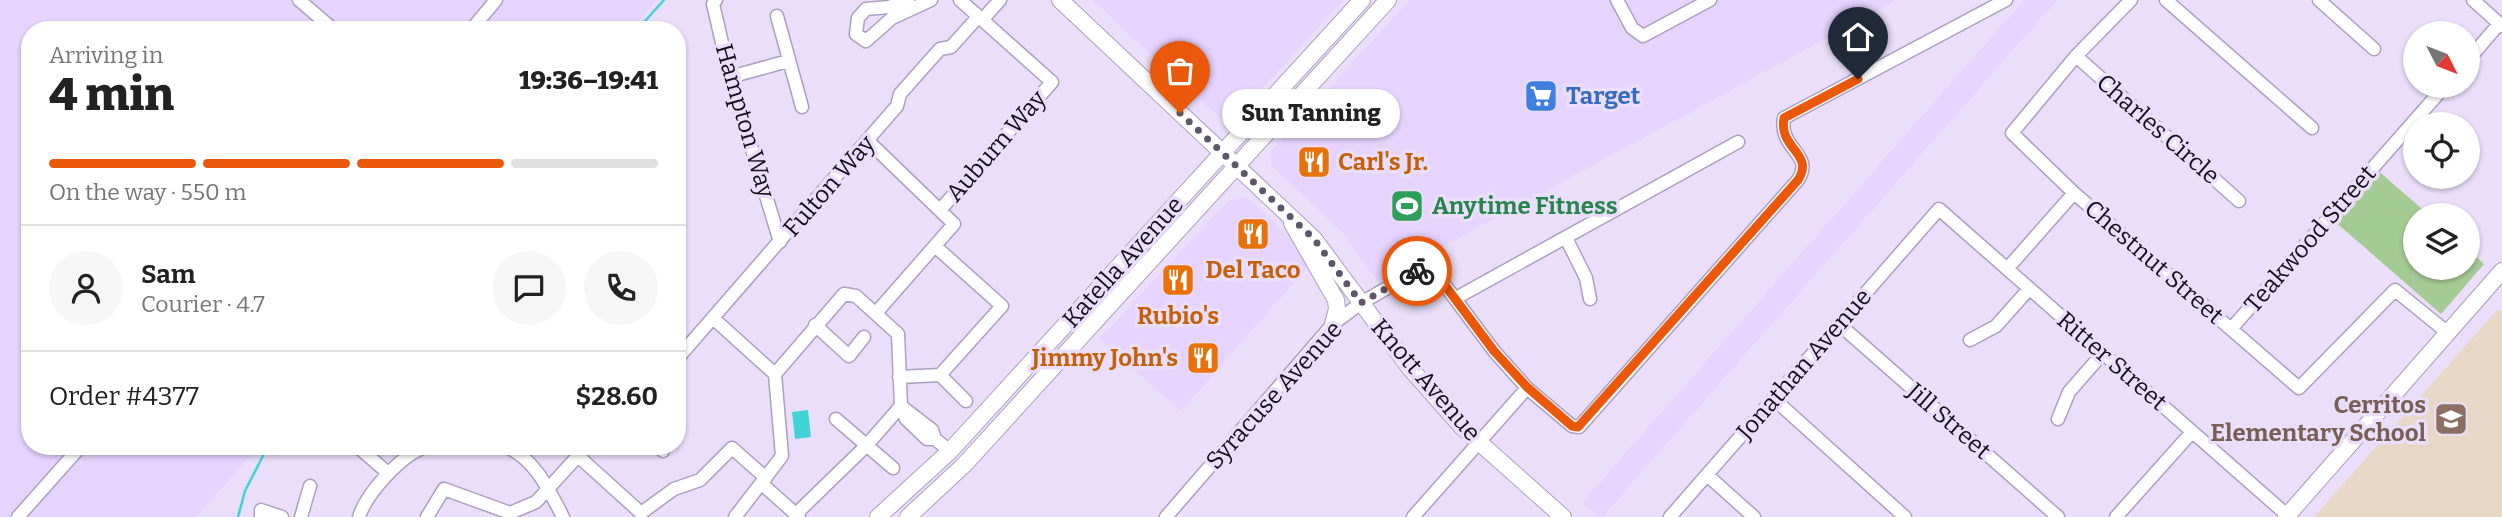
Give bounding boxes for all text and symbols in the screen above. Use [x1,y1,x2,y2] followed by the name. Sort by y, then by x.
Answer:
[1828,7,1888,79] pin
[1839,18,1877,56] icon: home
[2403,21,2480,98] north arrow
[2403,21,2480,280] map controls
[49,41,163,69] text: Arriving in
[710,41,780,201] street label: Hampton Way
[1150,41,1210,113] pin
[1161,52,1199,90] icon: bag
[519,65,658,96] text: 19:36–19:41
[49,67,174,122] text: 4 min
[2091,68,2225,190] street label: Charles Circle
[1522,77,1560,115] supermarket icon: Target
[1566,82,1641,110] place label: Target
[940,85,1052,207] street label: Auburn Way
[1222,88,1400,138] callout: Sun Tanning
[1241,99,1381,127] text: Sun Tanning
[2403,112,2480,189] button: locate
[777,129,881,242] street label: Fulton Way
[1295,143,1333,181] restaurant icon: Carl's Jr.
[1338,148,1428,176] place label: Carl's Jr.
[2239,160,2382,318] street label: Teakwood Street
[49,178,246,206] text: On the way · 550 m
[1388,187,1426,225] sports icon: Anytime Fitness
[1057,191,1189,333] street label: Katella Avenue
[1432,192,1618,220] place label: Anytime Fitness
[2079,194,2229,330] street label: Chestnut Street
[2403,203,2480,280] button: layers
[1234,215,1272,253] restaurant icon: Del Taco
[1382,236,1452,306] courier
[49,251,123,325] button: person
[492,251,566,325] button: chat
[584,251,658,325] button: phone
[1398,252,1436,290] icon: bike
[1205,256,1301,284] place label: Del Taco
[141,259,196,290] text: Sam
[1159,261,1197,299] restaurant icon: Rubio's
[1730,283,1877,446] street label: Jonathan Avenue
[141,290,265,318] text: Courier · 4.7
[1137,302,1219,330] place label: Rubio's
[2052,306,2173,416] street label: Ritter Street
[1366,313,1486,447] street label: Knott Avenue
[1200,315,1348,475] street label: Syracuse Avenue
[1184,339,1222,377] restaurant icon: Jimmy John's
[1030,344,1178,372] place label: Jimmy John's
[1901,376,1997,465] street label: Jill Street
[49,381,199,412] text: Order #4377
[576,381,658,412] text: $28.60
[2210,391,2427,447] place label: Cerritos Elementary School
[2432,400,2470,438] school or university icon: Cerritos Elementary School

